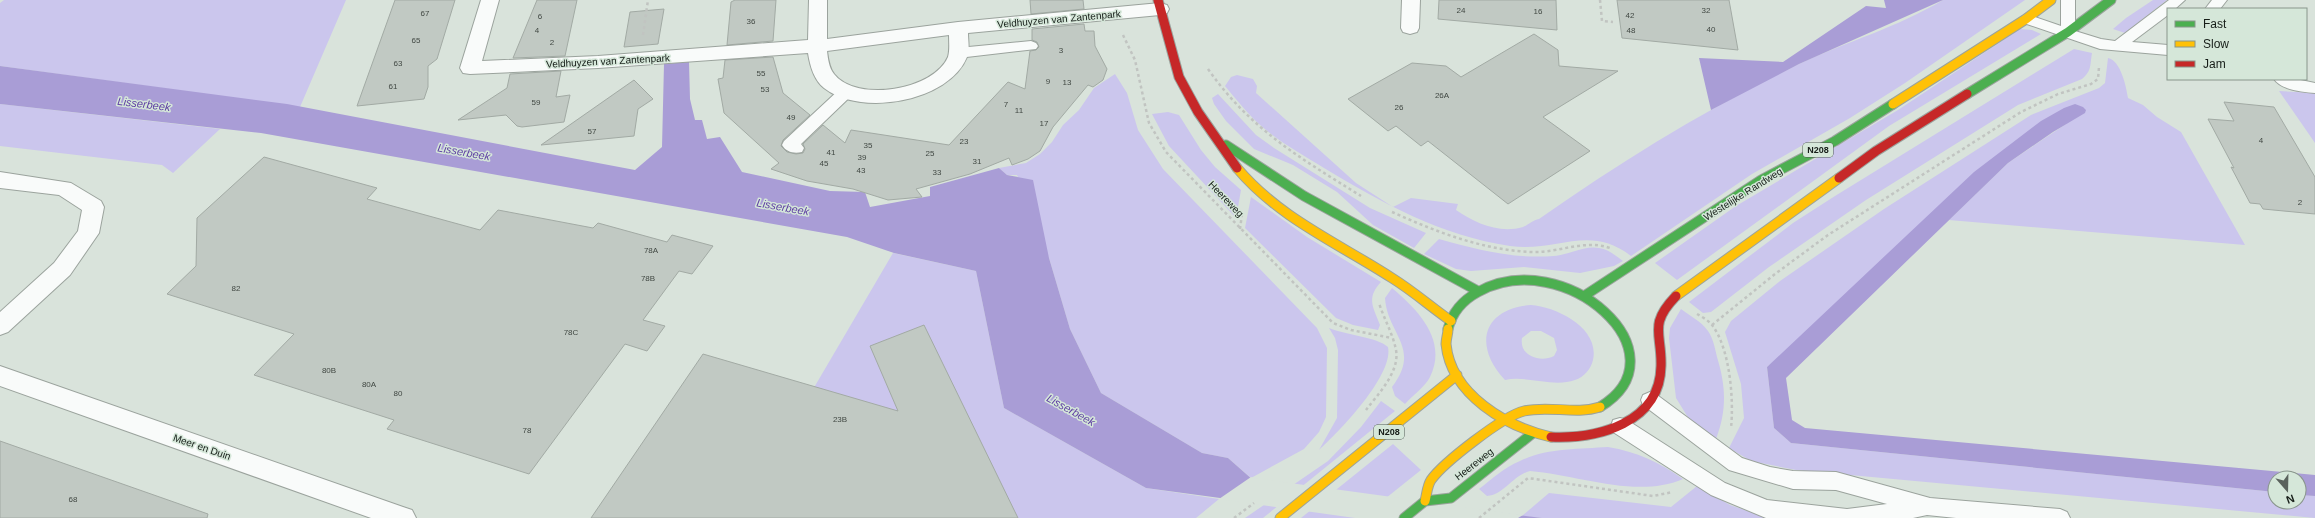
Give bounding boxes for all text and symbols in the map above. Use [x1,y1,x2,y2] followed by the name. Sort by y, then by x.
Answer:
[1457,6,1466,15] house number: 24
[1702,6,1711,15] house number: 32
[1534,7,1543,16] house number: 16
[997,8,1122,30] street label: Veldhuyzen van Zantenpark
[2167,8,2307,80] legend
[421,9,430,18] house number: 67
[1626,11,1635,20] house number: 42
[538,12,543,21] house number: 6
[747,17,756,26] house number: 36
[2203,17,2227,31] text: Fast
[1707,25,1716,34] house number: 40
[535,26,540,35] house number: 4
[1627,26,1636,35] house number: 48
[412,36,421,45] house number: 65
[2203,37,2229,51] text: Slow
[550,38,555,47] house number: 2
[1059,46,1064,55] house number: 3
[546,52,671,70] street label: Veldhuyzen van Zantenpark
[2203,57,2226,71] text: Jam
[394,59,403,68] house number: 63
[757,69,766,78] house number: 55
[1046,77,1051,86] house number: 9
[1063,78,1072,87] house number: 13
[389,82,398,91] house number: 61
[761,85,770,94] house number: 53
[1435,91,1450,100] house number: 26A
[117,95,172,113] water label: Lisserbeek
[532,98,541,107] house number: 59
[1004,100,1009,109] house number: 7
[1395,103,1404,112] house number: 26
[1015,106,1024,115] house number: 11
[787,113,796,122] house number: 49
[1040,119,1049,128] house number: 17
[588,127,597,136] house number: 57
[2259,136,2264,145] house number: 4
[960,137,969,146] house number: 23
[437,141,492,163] water label: Lisserbeek
[864,141,873,150] house number: 35
[1803,143,1833,157] road number: N208
[827,148,836,157] house number: 41
[926,149,935,158] house number: 25
[858,153,867,162] house number: 39
[973,157,982,166] house number: 31
[820,159,829,168] house number: 45
[1702,165,1784,223] street label: Westelijke Randweg
[857,166,866,175] house number: 43
[933,168,942,177] house number: 33
[1206,179,1246,219] street label: Heereweg
[756,196,811,218] water label: Lisserbeek
[2298,198,2303,207] house number: 2
[644,246,659,255] house number: 78A
[641,274,655,283] house number: 78B
[232,284,241,293] house number: 82
[564,328,579,337] house number: 78C
[322,366,336,375] house number: 80B
[362,380,377,389] house number: 80A
[394,389,403,398] house number: 80
[1045,392,1098,428] water label: Lisserbeek
[833,415,847,424] house number: 23B
[1374,425,1404,439] road number: N208
[523,426,532,435] house number: 78
[172,432,232,462] street label: Meer en Duin
[1453,446,1495,482] street label: Heereweg
[2267,470,2307,510] north arrow
[2285,492,2296,506] text: N
[69,495,78,504] house number: 68

